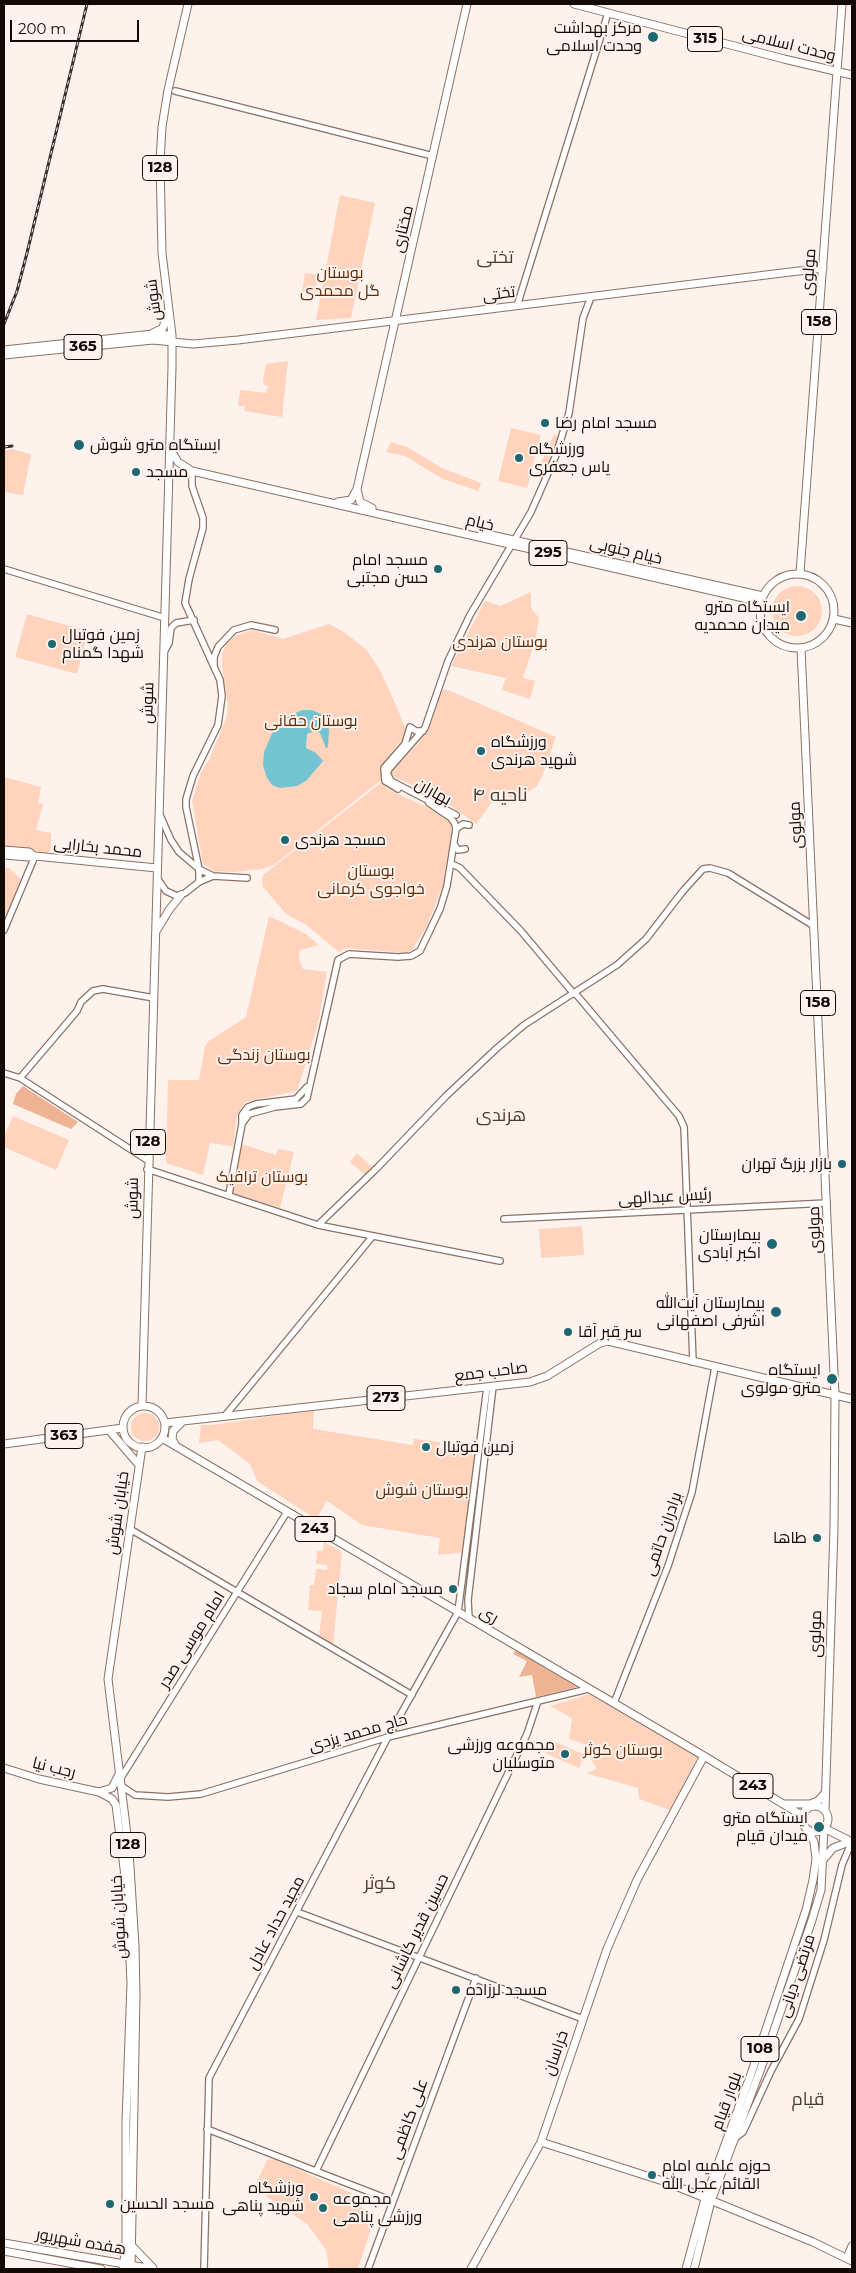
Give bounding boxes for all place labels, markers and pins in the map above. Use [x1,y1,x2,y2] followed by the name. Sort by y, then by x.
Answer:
[546,18,642,56] place label: مرکز بهداشت وحدت اسلامی
[646,30,660,44] marker: مرکز بهداشت وحدت اسلامی
[555,413,657,433] place label: مسجد امام رضا
[539,417,551,429] marker: مسجد امام رضا
[90,435,221,455] place label: ایستگاه مترو شوش
[72,438,86,452] marker: ایستگاه مترو شوش
[529,439,610,477] place label: ورزشگاه یاس جعفری
[513,452,525,464] marker: ورزشگاه یاس جعفری
[146,462,188,482] place label: مسجد
[130,466,142,478] marker: مسجد
[347,550,428,588] place label: مسجد امام حسن مجتبی
[432,563,444,575] marker: مسجد امام حسن مجتبی
[695,597,790,635] place label: ایستگاه مترو میدان محمدیه
[794,609,808,623] marker: ایستگاه مترو میدان محمدیه
[62,625,144,663] place label: زمین فوتبال شهدا گمنام
[46,638,58,650] marker: زمین فوتبال شهدا گمنام
[491,732,577,770] place label: ورزشگاه شهید هرندی
[475,745,487,757] marker: ورزشگاه شهید هرندی
[295,830,386,850] place label: مسجد هرندی
[279,834,291,846] marker: مسجد هرندی
[741,1154,832,1174] place label: بازار بزرگ تهران
[836,1158,848,1170] marker: بازار بزرگ تهران
[698,1225,761,1263] place label: بیمارستان اکبر آبادی
[765,1237,779,1251] marker: بیمارستان اکبر آبادی
[656,1293,765,1331] place label: بیمارستان آیت‌الله اشرفی اصفهانی
[769,1305,783,1319] marker: بیمارستان آیت‌الله اشرفی اصفهانی
[578,1322,642,1342] place label: سر قبر آقا
[562,1326,574,1338] marker: سر قبر آقا
[741,1360,821,1398] place label: ایستگاه مترو مولوی
[825,1372,839,1386] marker: ایستگاه مترو مولوی
[436,1437,514,1457] place label: زمین فوتبال
[420,1441,432,1453] marker: زمین فوتبال
[773,1528,807,1548] place label: طاها
[811,1532,823,1544] marker: طاها
[328,1579,443,1599] place label: مسجد امام سجاد
[447,1583,459,1595] marker: مسجد امام سجاد
[448,1735,555,1773] place label: مجموعه ورزشی متوسلیان
[559,1748,571,1760] marker: مجموعه ورزشی متوسلیان
[723,1808,808,1846] place label: ایستگاه مترو میدان قیام
[812,1820,826,1834] marker: ایستگاه مترو میدان قیام
[466,1980,547,2000] place label: مسجد لرزاده
[450,1984,462,1996] marker: مسجد لرزاده
[662,2156,771,2194] place label: حوزه علمیه امام القائم عجل الله
[646,2169,658,2181] marker: حوزه علمیه امام القائم عجل الله
[222,2178,304,2216] place label: ورزشگاه شهید پناهی
[333,2189,422,2227] place label: مجموعه ورزشی پناهی
[308,2191,320,2203] marker: ورزشگاه شهید پناهی
[120,2194,214,2214] place label: مسجد الحسین
[104,2198,116,2210] marker: مسجد الحسین
[317,2202,329,2214] marker: مجموعه ورزشی پناهی

